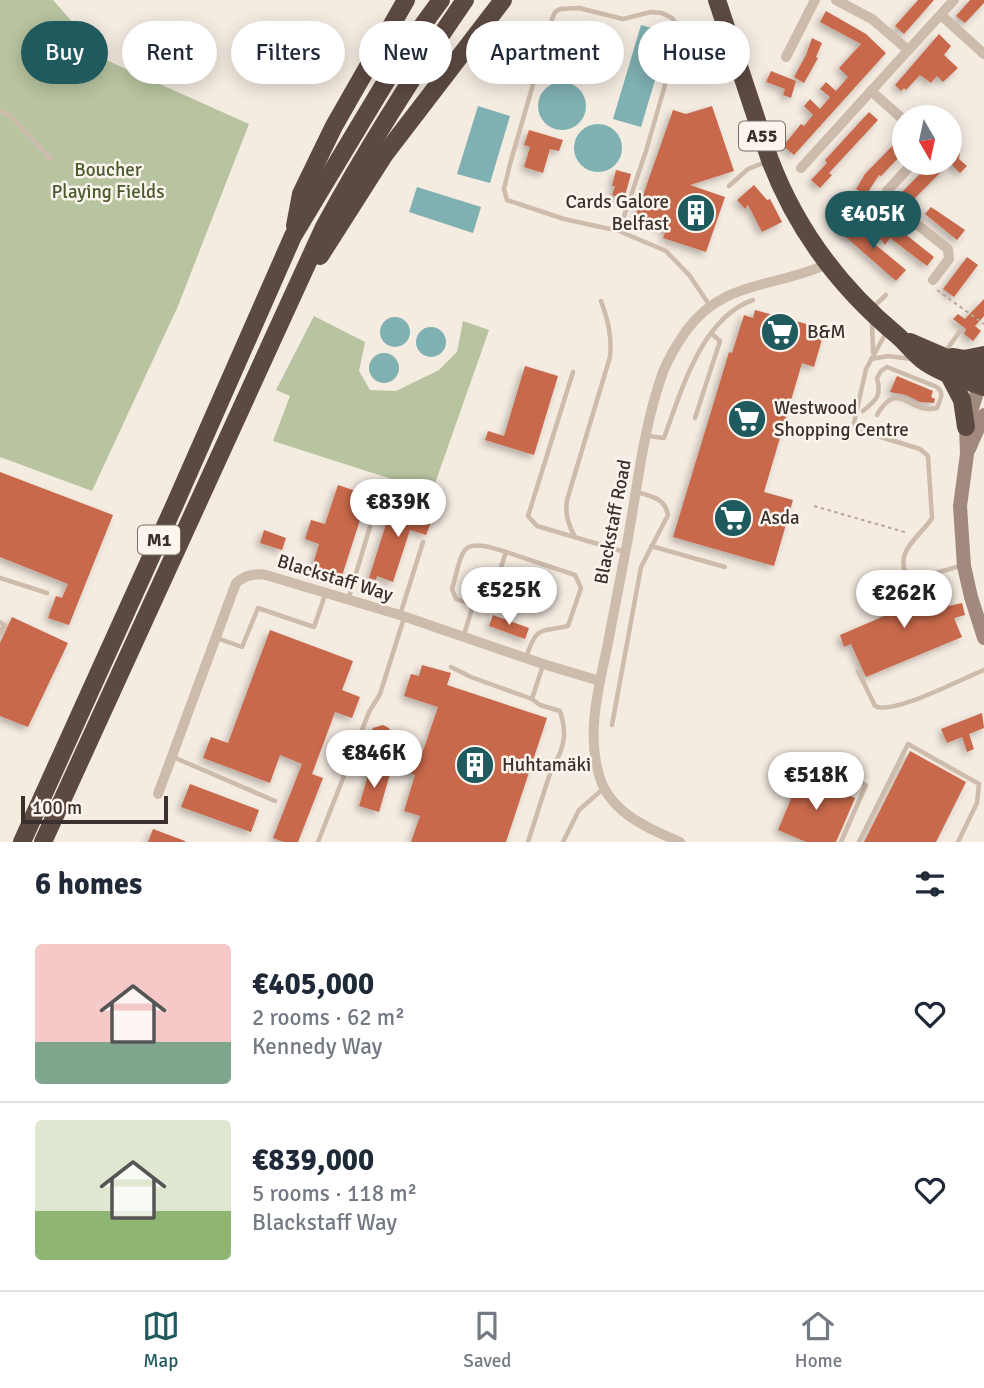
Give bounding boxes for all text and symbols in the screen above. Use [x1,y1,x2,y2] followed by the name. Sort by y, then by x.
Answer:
[21,21,108,84] chip: Buy
[122,21,217,84] chip: Rent
[231,21,345,84] chip: Filters
[359,21,452,84] chip: New
[466,21,624,84] chip: Apartment
[638,21,750,84] chip: House
[892,105,962,175] north arrow
[892,105,962,175] map controls
[739,121,785,150] road number: A55
[52,158,164,204] park label: Boucher Playing Fields
[565,190,669,236] place label: Cards Galore Belfast
[824,191,922,251] pin: €405K
[675,192,717,234] building icon: Cards Galore Belfast
[841,199,905,228] text: €405K
[759,311,801,353] supermarket icon: B&M
[807,320,846,344] place label: B&M
[774,396,909,442] place label: Westwood Shopping Centre
[726,398,768,440] supermarket icon: Westwood Shopping Centre
[589,457,637,587] street label: Blackstaff Road
[349,480,447,539] pin: €839K
[366,487,430,516] text: €839K
[712,497,754,539] supermarket icon: Asda
[760,506,800,530] place label: Asda
[138,526,180,554] road number: M1
[274,549,396,607] street label: Blackstaff Way
[460,568,558,627] pin: €525K
[855,570,953,630] pin: €262K
[477,575,541,604] text: €525K
[872,578,936,607] text: €262K
[325,730,423,790] pin: €846K
[342,738,406,767] text: €846K
[454,744,496,786] building icon: Huhtamäki
[767,752,865,812] pin: €518K
[502,753,591,777] place label: Huhtamäki
[784,760,848,789] text: €518K
[21,793,168,825] scale bar
[32,796,82,820] text: 100 m
[911,865,949,903] icon: filters
[35,866,142,903] text: 6 homes
[252,966,374,1003] text: €405,000
[91,972,175,1056] icon: home
[911,995,949,1033] icon: heart
[252,1003,405,1032] text: 2 rooms · 62 m²
[252,1032,382,1061] text: Kennedy Way
[252,1142,374,1179] text: €839,000
[91,1148,175,1232] icon: home
[911,1171,949,1209] icon: heart
[252,1179,417,1208] text: 5 rooms · 118 m²
[252,1208,397,1237] text: Blackstaff Way
[142,1307,180,1373] tab: Map
[463,1307,511,1373] tab: Saved
[795,1307,842,1373] tab: Home

